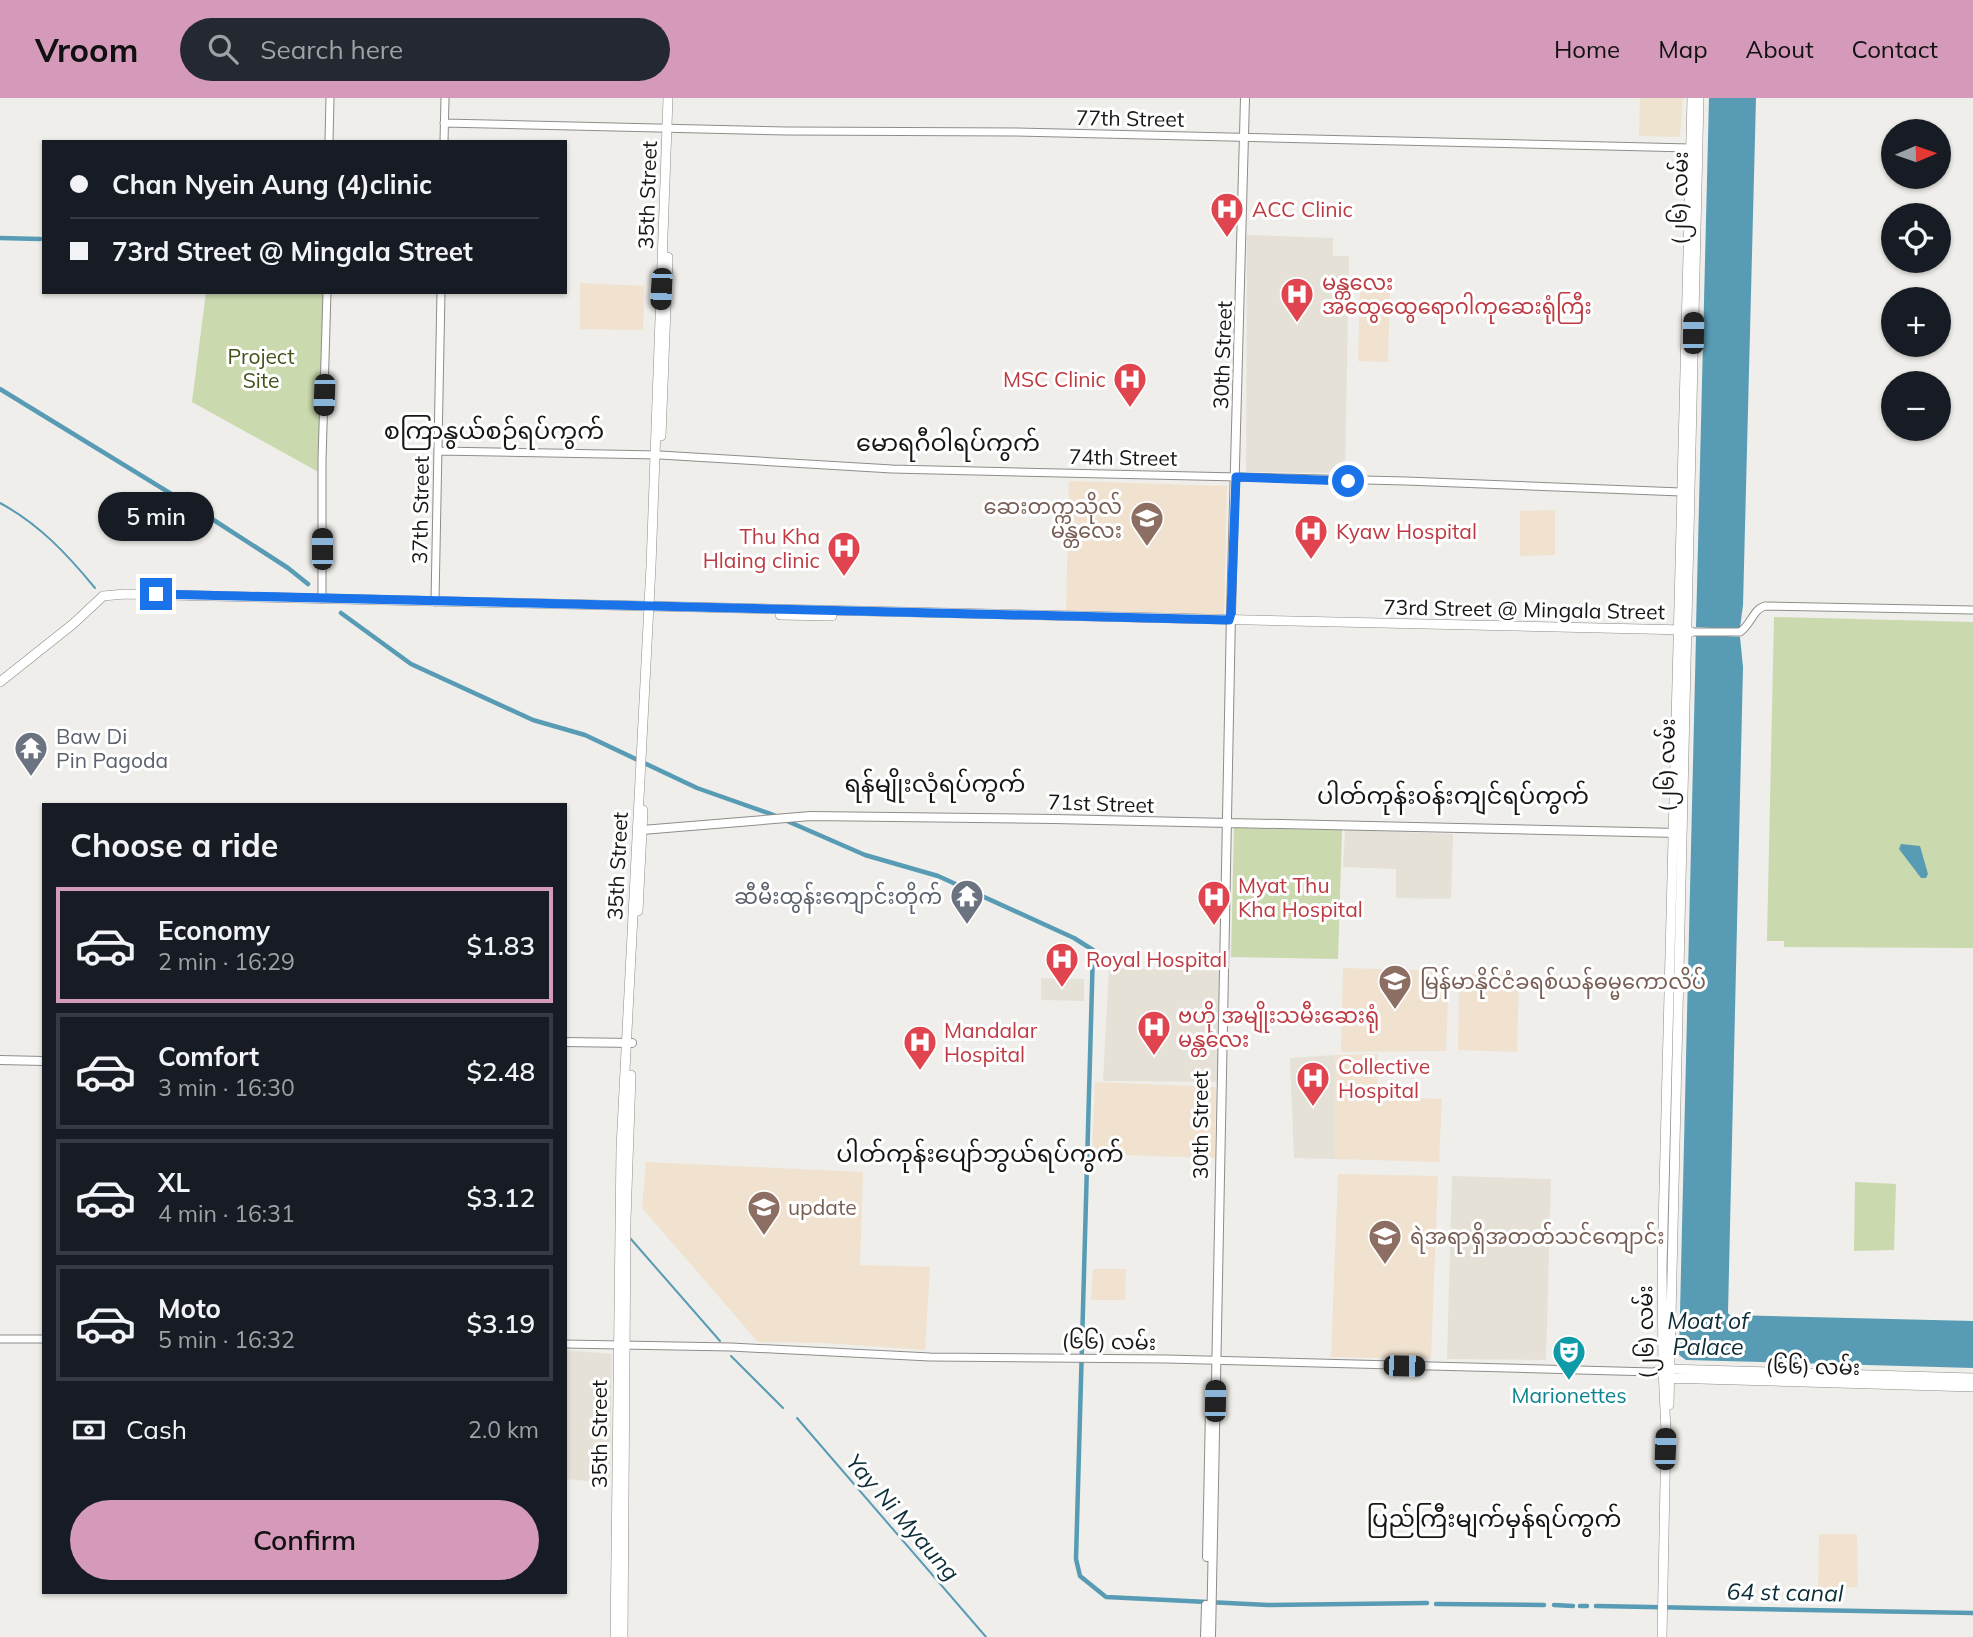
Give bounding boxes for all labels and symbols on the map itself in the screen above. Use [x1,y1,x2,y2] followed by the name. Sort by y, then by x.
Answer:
[1076,104,1184,132] street label: 77th Street
[1881,119,1951,189] north arrow
[632,140,662,250] street label: 35th Street
[1663,151,1698,245] street label: (၂၆) လမ်း
[1208,190,1246,239] hospital icon: ACC Clinic
[1252,196,1353,222] place label: ACC Clinic
[650,267,673,311] car
[1322,269,1592,324] place label: မန္တလေး အထွေထွေရောဂါကုဆေးရုံကြီး
[1278,275,1316,324] hospital icon: မန္တလေး အထွေထွေရောဂါကုဆေးရုံကြီး
[1207,300,1237,410] street label: 30th Street
[1683,312,1704,354] car
[227,343,295,393] park label: Project Site
[1111,360,1149,409] hospital icon: MSC Clinic
[1003,366,1106,392] place label: MSC Clinic
[313,374,336,416] car
[384,415,604,450] district label: စကြာနွယ်စဉ်ရပ်ကွက်
[856,427,1040,462] district label: မောရဂီဝါရပ်ကွက်
[1069,443,1177,471] street label: 74th Street
[406,456,434,564] street label: 37th Street
[1332,465,1364,497] route start
[984,491,1122,548] place label: ဆေးတက္ကသိုလ် မန္တလေး
[98,492,214,542] callout: 5 min
[1128,499,1166,548] school or university icon: ဆေးတက္ကသိုလ် မန္တလေး
[1292,512,1330,561] hospital icon: Kyaw Hospital
[1336,518,1477,544] place label: Kyaw Hospital
[703,523,820,573] place label: Thu Kha Hlaing clinic
[312,528,333,570] car
[825,529,863,578] hospital icon: Thu Kha Hlaing clinic
[140,578,172,610] route end
[1383,594,1665,624] street label: 73rd Street @ Mingala Street
[1650,718,1685,812] street label: (၂၆) လမ်း
[56,723,168,773] place label: Baw Di Pin Pagoda
[12,729,50,778] temple icon: Baw Di Pin Pagoda
[845,768,1025,803] district label: ရန်မျိုးလုံရပ်ကွက်
[1317,780,1589,815] district label: ပါတ်ကုန်းဝန်းကျင်ရပ်ကွက်
[1047,788,1155,818] street label: 71st Street
[601,811,633,921] street label: 35th Street
[1238,872,1363,922] place label: Myat Thu Kha Hospital
[948,877,986,926] temple icon: ဆီမီးထွန်းကျောင်းတိုက်
[1195,878,1233,927] hospital icon: Myat Thu Kha Hospital
[734,881,942,915] place label: ဆီမီးထွန်းကျောင်းတိုက်
[1043,940,1081,989] hospital icon: Royal Hospital
[1086,946,1227,972] place label: Royal Hospital
[1376,962,1414,1011] school or university icon: မြန်မာနိုင်ငံခရစ်ယန်ဓမ္မကောလိပ်
[1420,966,1706,1000] place label: မြန်မာနိုင်ငံခရစ်ယန်ဓမ္မကောလိပ်
[1178,1000,1379,1057] place label: ဗဟို အမျိုးသမီးဆေးရုံ မန္တလေး
[1135,1008,1173,1057] hospital icon: ဗဟို အမျိုးသမီးဆေးရုံ မန္တလေး
[944,1017,1038,1067] place label: Mandalar Hospital
[901,1023,939,1072] hospital icon: Mandalar Hospital
[1338,1053,1430,1103] place label: Collective Hospital
[1294,1059,1332,1108] hospital icon: Collective Hospital
[1187,1071,1213,1179] street label: 30th Street
[836,1138,1124,1173] district label: ပါတ်ကုန်းပျော်ဘွယ်ရပ်ကွက်
[745,1188,783,1237] school or university icon: update
[788,1194,857,1220] place label: update
[1366,1217,1404,1266] school or university icon: ရဲအရာရှိအတတ်သင်ကျောင်း
[1410,1221,1665,1255] place label: ရဲအရာရှိအတတ်သင်ကျောင်း
[1629,1285,1664,1379] street label: (၂၆) လမ်း
[1667,1306,1751,1361] water label: Moat of Palace
[1062,1325,1156,1355] street label: (၆၆) လမ်း
[1550,1333,1588,1382] theatre icon: Marionettes
[1766,1350,1860,1380] street label: (၆၆) လမ်း
[1383,1355,1426,1377] car
[586,1380,612,1488] street label: 35th Street
[1205,1380,1226,1422] car
[1511,1382,1627,1408] place label: Marionettes
[1654,1428,1677,1470] car
[840,1448,966,1587] water label: Yay Ni Myaung
[1366,1503,1622,1538] district label: ပြည်ကြီးမျက်မှန်ရပ်ကွက်
[1726,1576,1844,1608] water label: 64 st canal

